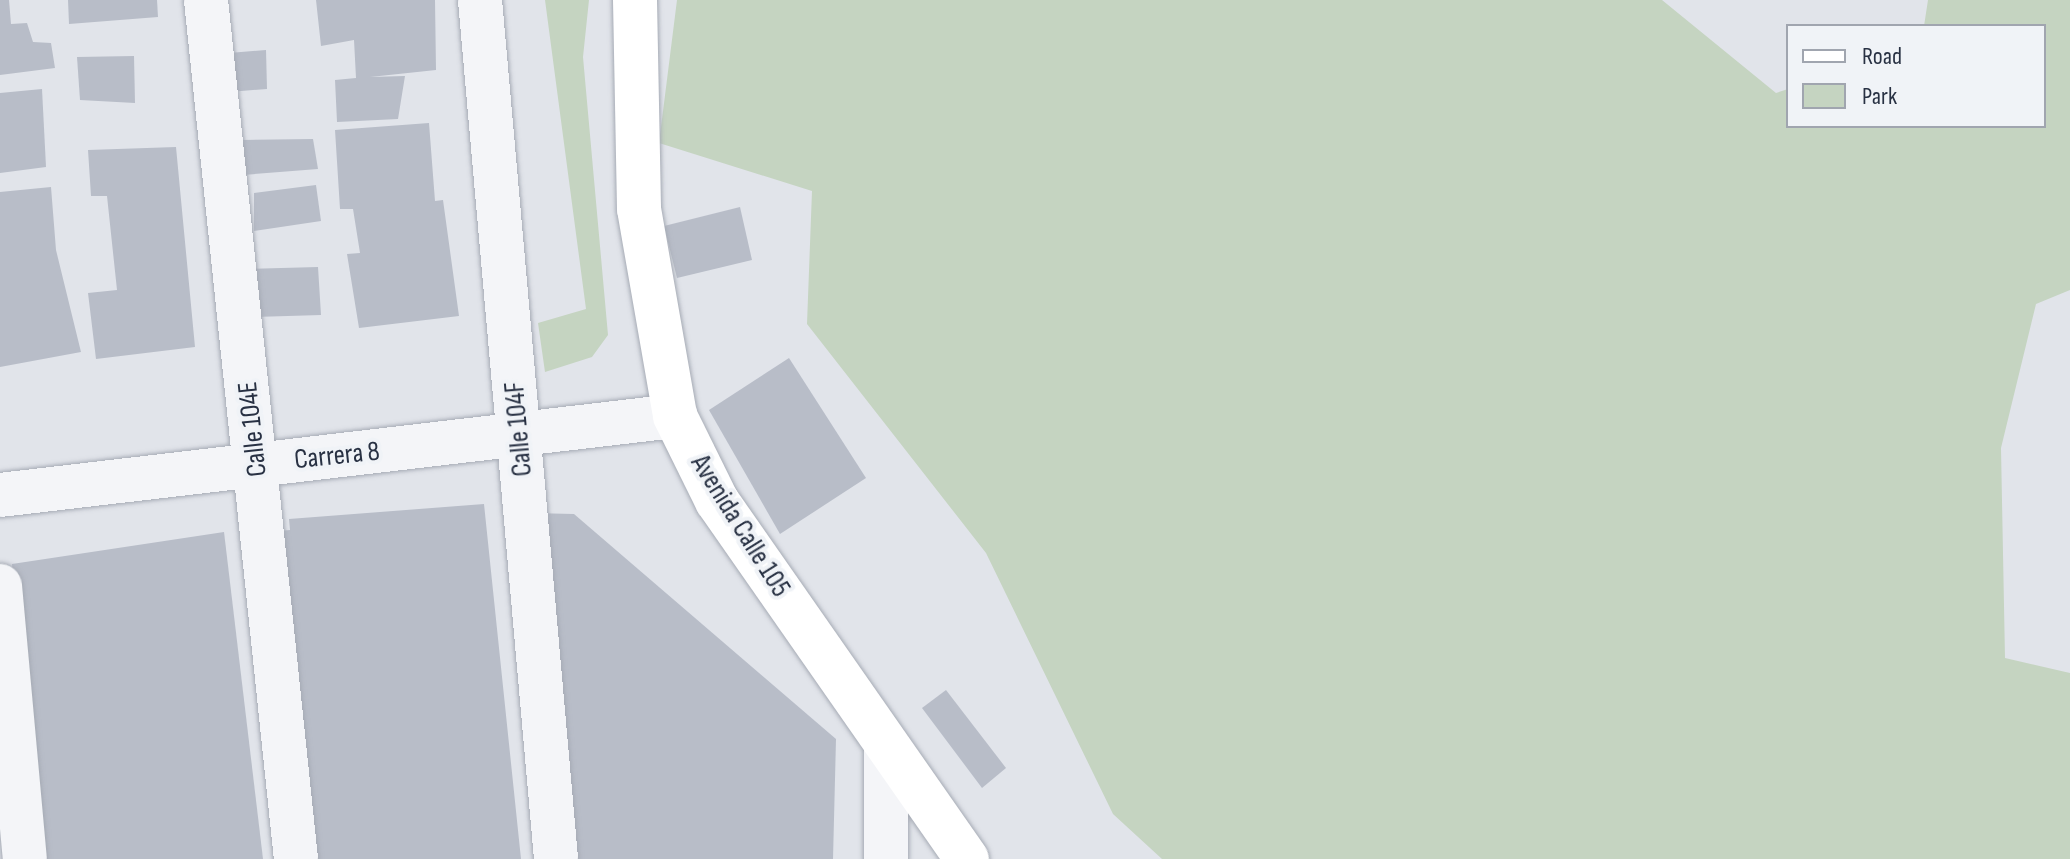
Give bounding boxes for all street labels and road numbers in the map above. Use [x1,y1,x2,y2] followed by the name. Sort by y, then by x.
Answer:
[231,380,275,478] street label: Calle 104E
[498,380,540,478] street label: Calle 104F
[293,435,381,477] street label: Carrera 8
[683,449,797,603] street label: Avenida Calle 105

